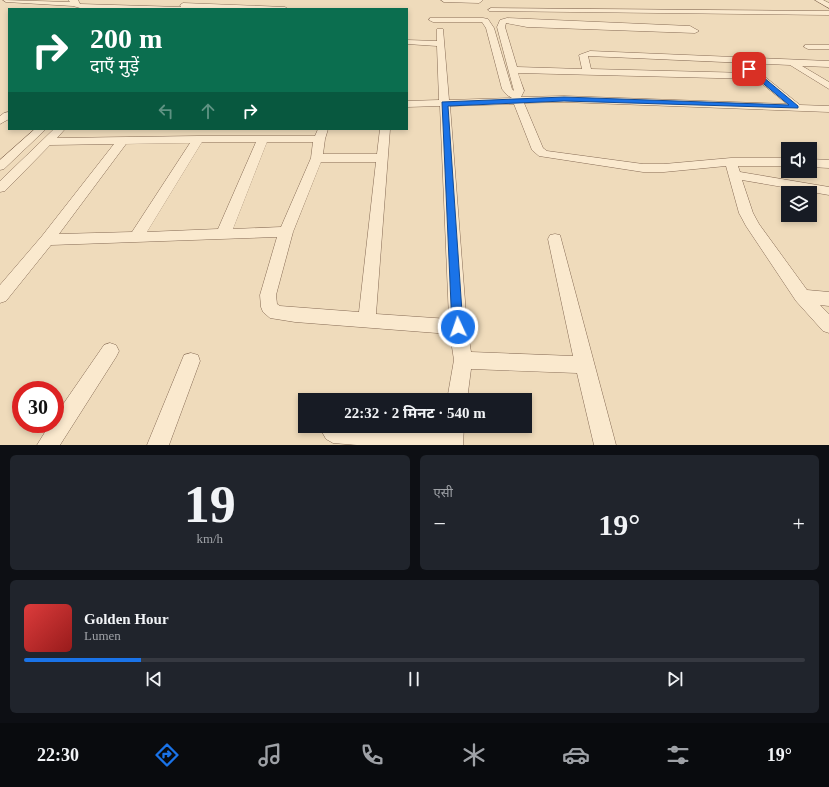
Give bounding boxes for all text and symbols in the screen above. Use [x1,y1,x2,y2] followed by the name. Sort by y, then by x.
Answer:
[90,23,162,54] text: 200 m
[24,24,76,76] icon: right
[732,52,766,86] pin
[90,56,139,76] text: दाएँ मुड़ें
[738,58,760,80] icon: arrive
[155,100,177,122] icon: left
[197,100,219,122] icon: ahead
[239,100,261,122] icon: right
[781,142,817,222] map controls
[781,142,817,178] button: sound
[781,186,817,222] button: layers
[437,306,479,348] position arrow
[12,381,64,433] speed limit sign: 30
[344,405,486,421] text: 22:32 · 2 मिनट · 540 m
[184,476,236,533] text: 19
[434,485,453,500] text: एसी
[598,508,640,541] text: 19°
[434,511,446,536] text: −
[793,511,805,536] text: +
[196,531,223,546] text: km/h
[84,611,169,627] text: Golden Hour
[84,628,121,643] text: Lumen
[143,668,165,690] icon: previous
[403,668,425,690] icon: pause
[664,668,686,690] icon: next
[153,741,181,769] icon: directions
[256,741,284,769] icon: music
[358,741,386,769] icon: phone
[460,741,488,769] icon: climate
[562,741,590,769] icon: car
[664,741,692,769] icon: filters
[37,745,79,765] text: 22:30
[767,745,792,765] text: 19°

